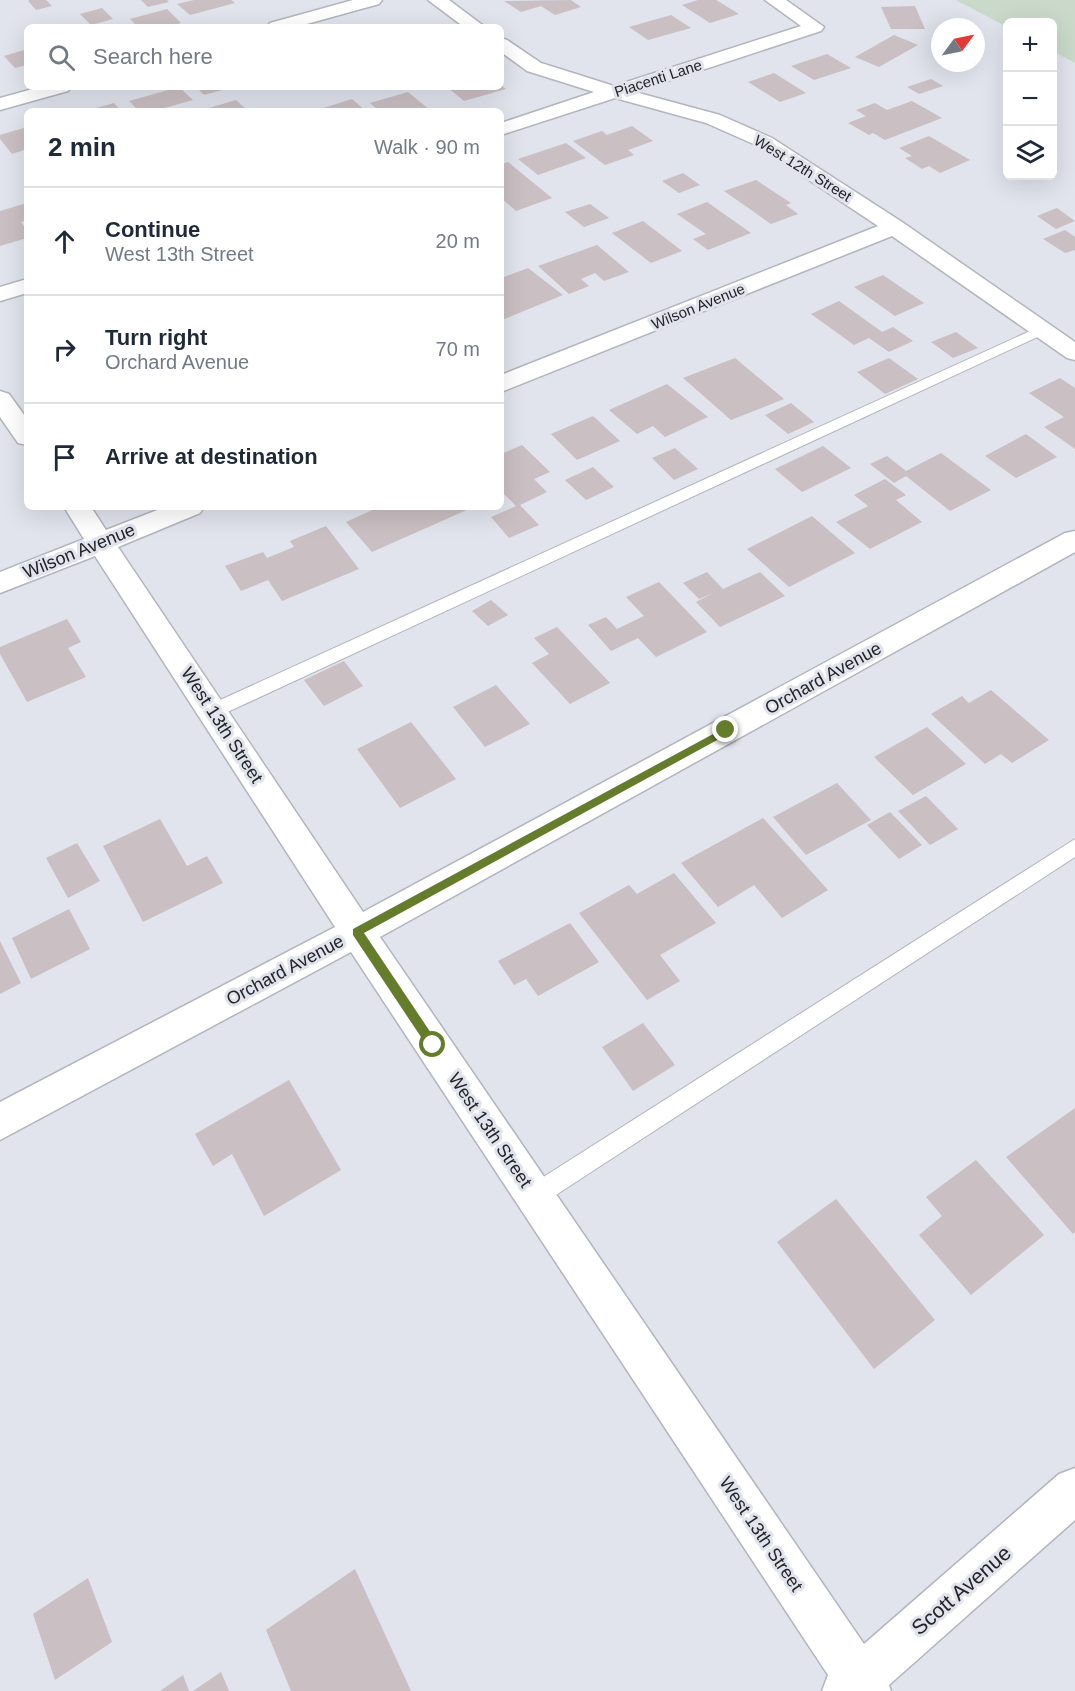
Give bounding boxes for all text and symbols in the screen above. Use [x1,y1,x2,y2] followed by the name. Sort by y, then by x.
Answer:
[931,18,985,72] north arrow
[1003,18,1057,180] map controls
[1003,18,1057,72] button: +
[24,24,504,90] search box
[45,41,78,74] icon: search
[93,44,213,69] text: Search here
[612,56,704,100] street label: Piacenti Lane
[1003,72,1057,126] button: −
[1003,126,1057,180] button: layers
[751,131,855,205] street label: West 12th Street
[48,132,116,162] text: 2 min
[374,136,480,158] text: Walk · 90 m
[105,217,200,242] text: Continue
[48,225,81,258] icon: ahead
[436,230,480,252] text: 20 m
[105,243,254,265] text: West 13th Street
[649,280,747,332] street label: Wilson Avenue
[105,325,207,350] text: Turn right
[48,333,81,366] icon: right
[436,338,480,360] text: 70 m
[105,351,249,373] text: Orchard Avenue
[48,441,81,474] icon: arrive
[105,444,318,469] text: Arrive at destination
[20,519,138,583] street label: Wilson Avenue
[761,638,885,718] street label: Orchard Avenue
[177,663,267,787] street label: West 13th Street
[712,716,738,742] route end
[223,931,347,1009] street label: Orchard Avenue
[419,1031,445,1057] route start
[444,1069,536,1191] street label: West 13th Street
[715,1473,807,1595] street label: West 13th Street
[907,1541,1015,1639] street label: Scott Avenue

